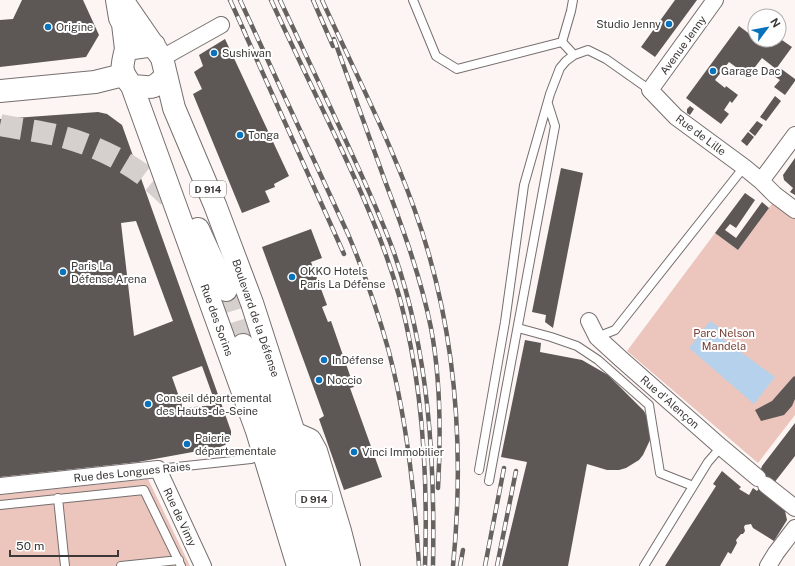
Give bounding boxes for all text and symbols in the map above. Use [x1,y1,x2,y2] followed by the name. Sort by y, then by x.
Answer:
[747,8,787,48] north arrow
[658,13,708,77] street label: Avenue Jenny
[768,16,783,30] text: N
[596,18,661,30] place label: Studio Jenny
[664,19,674,29] marker: Studio Jenny
[56,21,93,33] place label: Origine
[43,22,53,32] marker: Origine
[222,47,271,59] place label: Sushiwan
[209,48,219,58] marker: Sushiwan
[721,65,781,77] place label: Garage Dac
[708,66,718,76] marker: Garage Dac
[674,112,728,158] street label: Rue de Lille
[248,129,279,141] place label: Tonga
[235,130,245,140] marker: Tonga
[190,181,226,197] road number: D 914
[230,258,282,378] street label: Boulevard de la Défense
[71,260,147,285] place label: Paris La Défense Arena
[300,265,385,290] place label: OKKO Hotels Paris La Défense
[58,267,68,277] marker: Paris La Défense Arena
[287,272,297,282] marker: OKKO Hotels Paris La Défense
[198,282,236,358] street label: Rue des Sorins
[693,327,755,352] park label: Parc Nelson Mandela
[332,354,384,366] place label: InDéfense
[319,355,329,365] marker: InDéfense
[638,373,702,431] street label: Rue d'Alençon
[327,374,362,386] place label: Noccio
[314,375,324,385] marker: Noccio
[156,392,272,417] place label: Conseil départemental des Hauts-de-Seine
[143,399,153,409] marker: Conseil départemental des Hauts-de-Seine
[195,432,276,457] place label: Paierie départementale
[182,439,192,449] marker: Paierie départementale
[362,446,444,458] place label: Vinci Immobilier
[349,447,359,457] marker: Vinci Immobilier
[73,460,191,484] street label: Rue des Longues Raies
[161,486,199,548] street label: Rue de Vimy
[296,491,332,507] road number: D 914
[10,532,118,558] scale bar
[16,539,44,553] text: 50 m

